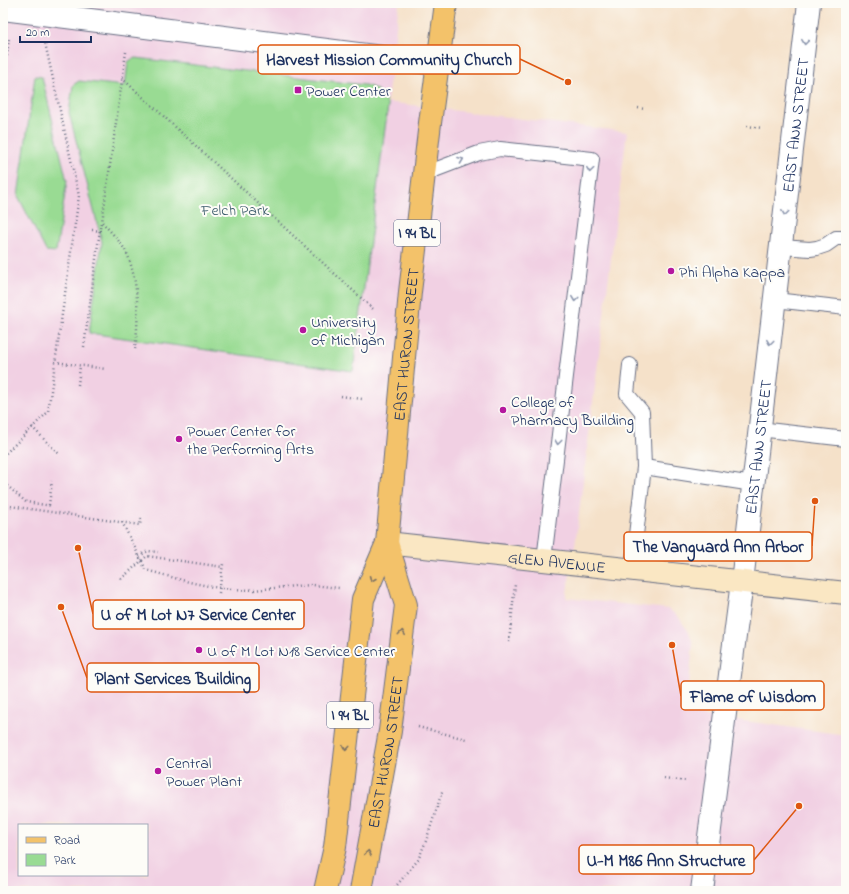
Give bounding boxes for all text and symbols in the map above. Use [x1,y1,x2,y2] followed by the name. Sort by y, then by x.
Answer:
[20,18,91,44] scale bar
[26,24,49,42] text: 20 m
[801,39,810,45] one-way arrow
[258,45,520,74] callout: Harvest Mission Community Church
[266,48,512,75] text: Harvest Mission Community Church
[777,57,817,194] street label: EAST ANN STREET
[306,80,391,104] place label: Power Center
[293,85,303,95] marker: Power Center
[457,156,464,164] one-way arrow
[586,167,595,173] one-way arrow
[200,199,270,223] park label: Felch Park
[780,210,789,216] one-way arrow
[394,220,440,246] road number: I 94 BL
[679,261,785,285] place label: Phi Alpha Kappa
[666,266,676,276] marker: Phi Alpha Kappa
[388,267,427,422] street label: EAST HURON STREET
[571,296,580,302] one-way arrow
[311,311,385,353] place label: University of Michigan
[298,325,308,335] marker: University of Michigan
[765,339,774,345] one-way arrow
[740,378,779,516] street label: EAST ANN STREET
[511,391,634,433] place label: College of Pharmacy Building
[498,405,508,415] marker: College of Pharmacy Building
[187,420,314,462] place label: Power Center for the Performing Arts
[174,434,184,444] marker: Power Center for the Performing Arts
[554,439,563,445] one-way arrow
[624,532,812,561] callout: The Vanguard Ann Arbor
[632,535,804,562] text: The Vanguard Ann Arbor
[507,546,607,581] street label: GLEN AVENUE
[369,575,377,582] one-way arrow
[93,600,304,629] callout: U of M Lot N7 Service Center
[100,603,296,628] text: U of M Lot N7 Service Center
[397,630,406,636] one-way arrow
[207,640,395,664] place label: U of M Lot N18 Service Center
[194,645,204,655] marker: U of M Lot N18 Service Center
[87,663,259,692] callout: Plant Services Building
[95,667,252,694] text: Plant Services Building
[363,675,411,830] street label: EAST HURON STREET
[681,681,824,710] callout: Flame of Wisdom
[689,685,816,710] text: Flame of Wisdom
[327,702,373,728] road number: I 94 BL
[342,745,351,751] one-way arrow
[166,752,243,794] place label: Central Power Plant
[153,766,163,776] marker: Central Power Plant
[18,824,148,876] legend
[54,832,80,850] text: Road
[579,845,754,874] callout: U-M M86 Ann Structure
[363,849,372,856] one-way arrow
[587,849,747,874] text: U-M M86 Ann Structure
[54,852,76,870] text: Park

